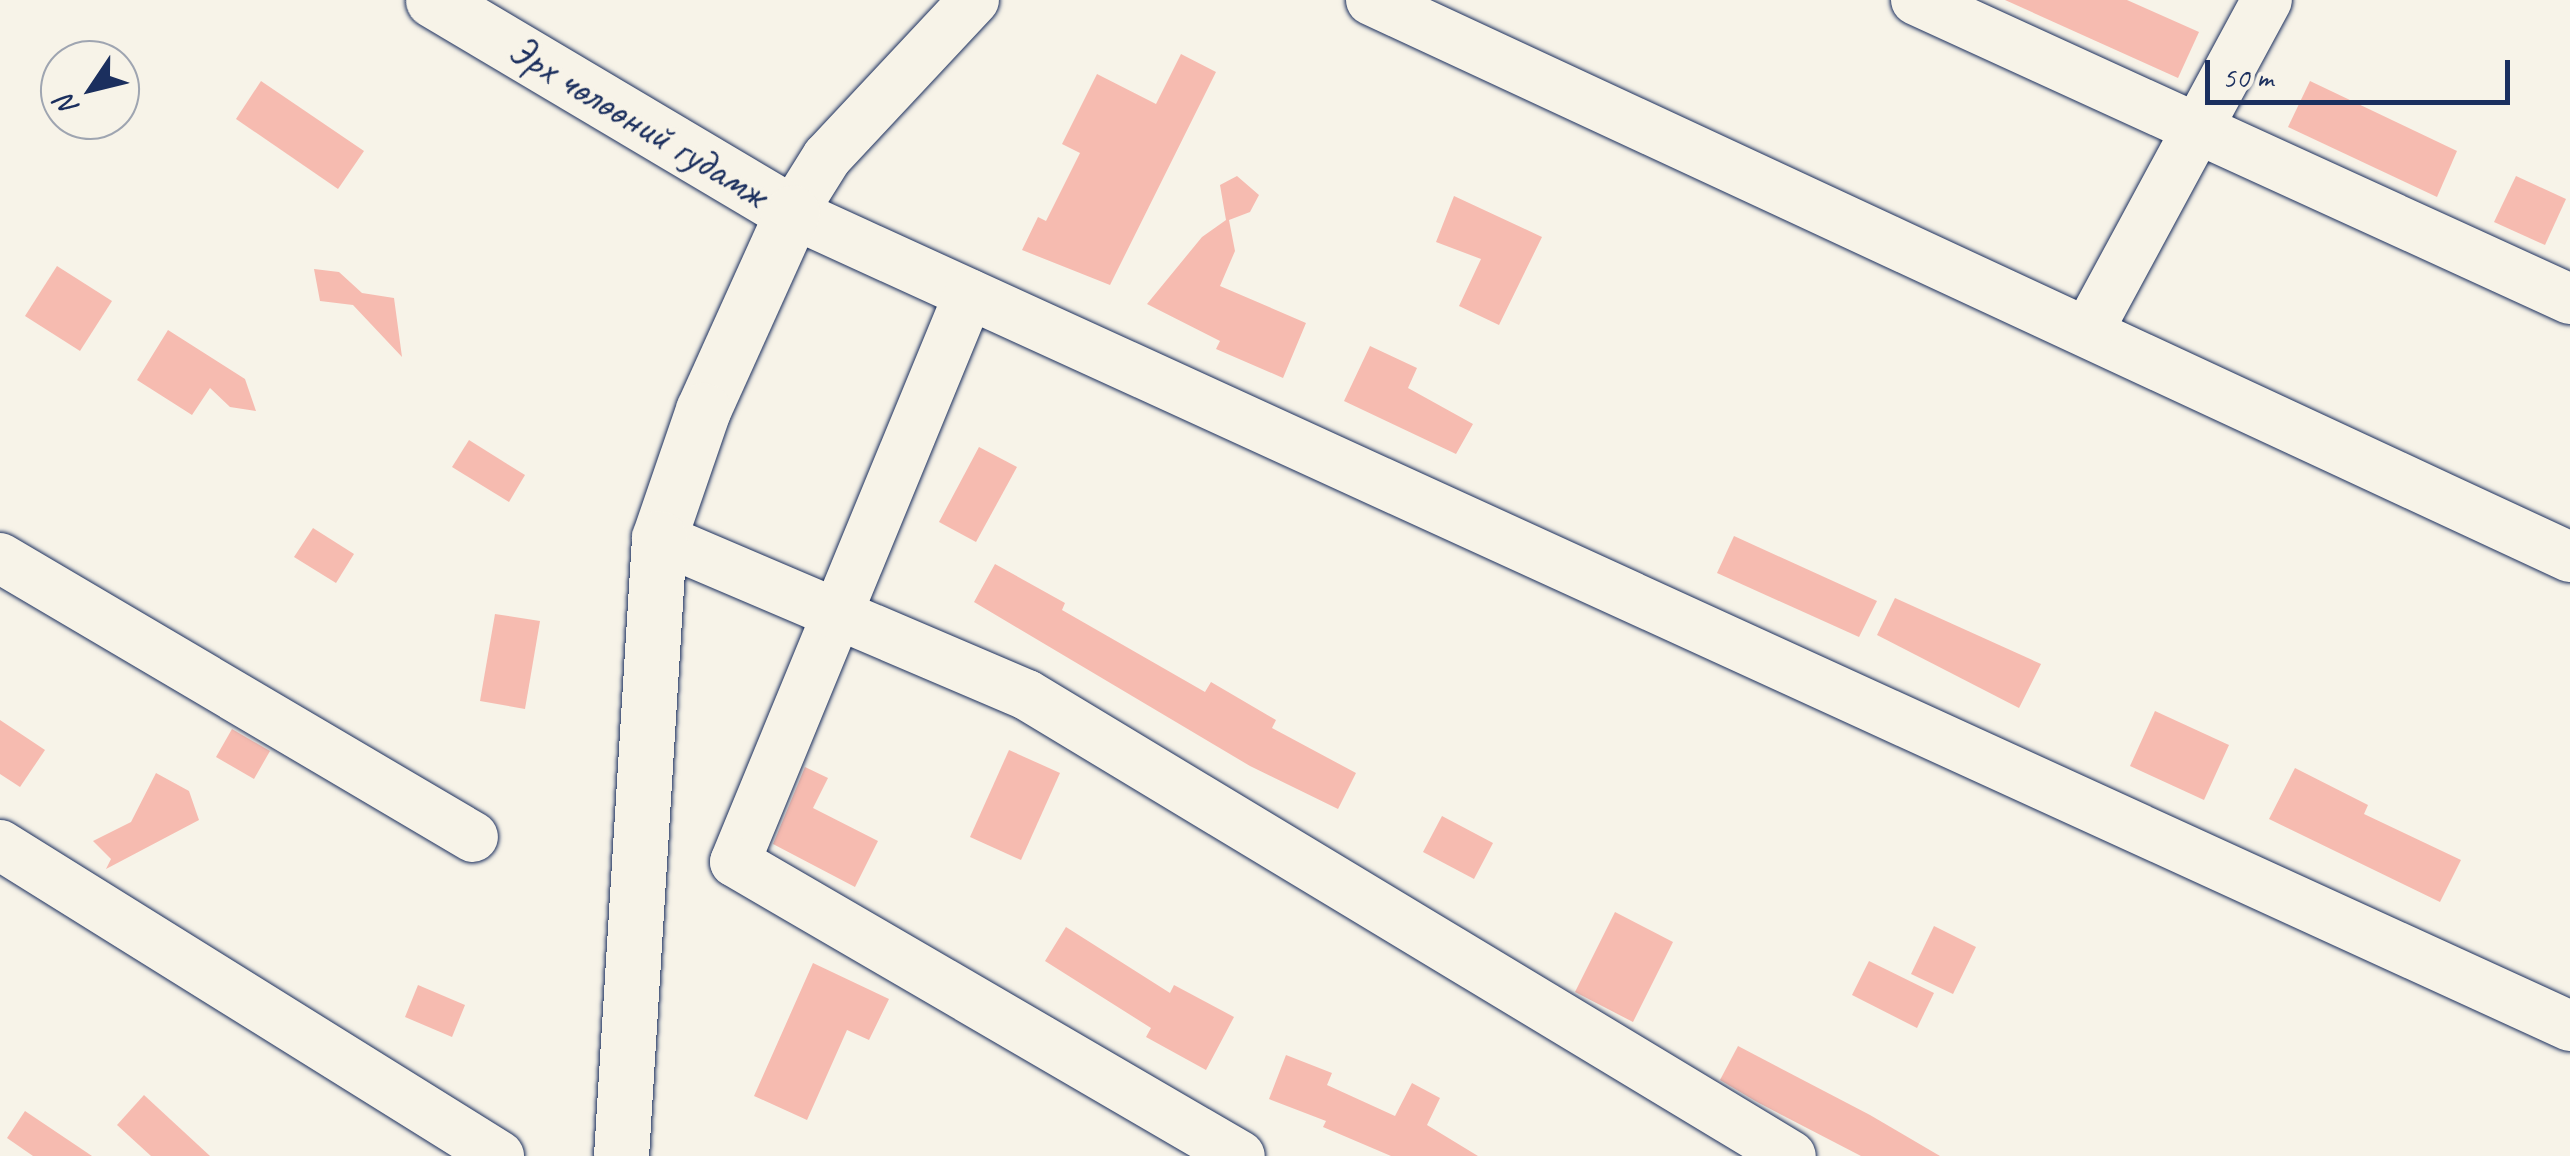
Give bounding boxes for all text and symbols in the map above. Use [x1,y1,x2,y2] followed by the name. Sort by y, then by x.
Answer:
[499,25,777,219] street label: Эрх чөлөөний гудамж
[40,40,140,140] north arrow
[2210,40,2515,102] scale bar
[2222,58,2273,96] text: 50 m
[47,89,86,123] text: N

